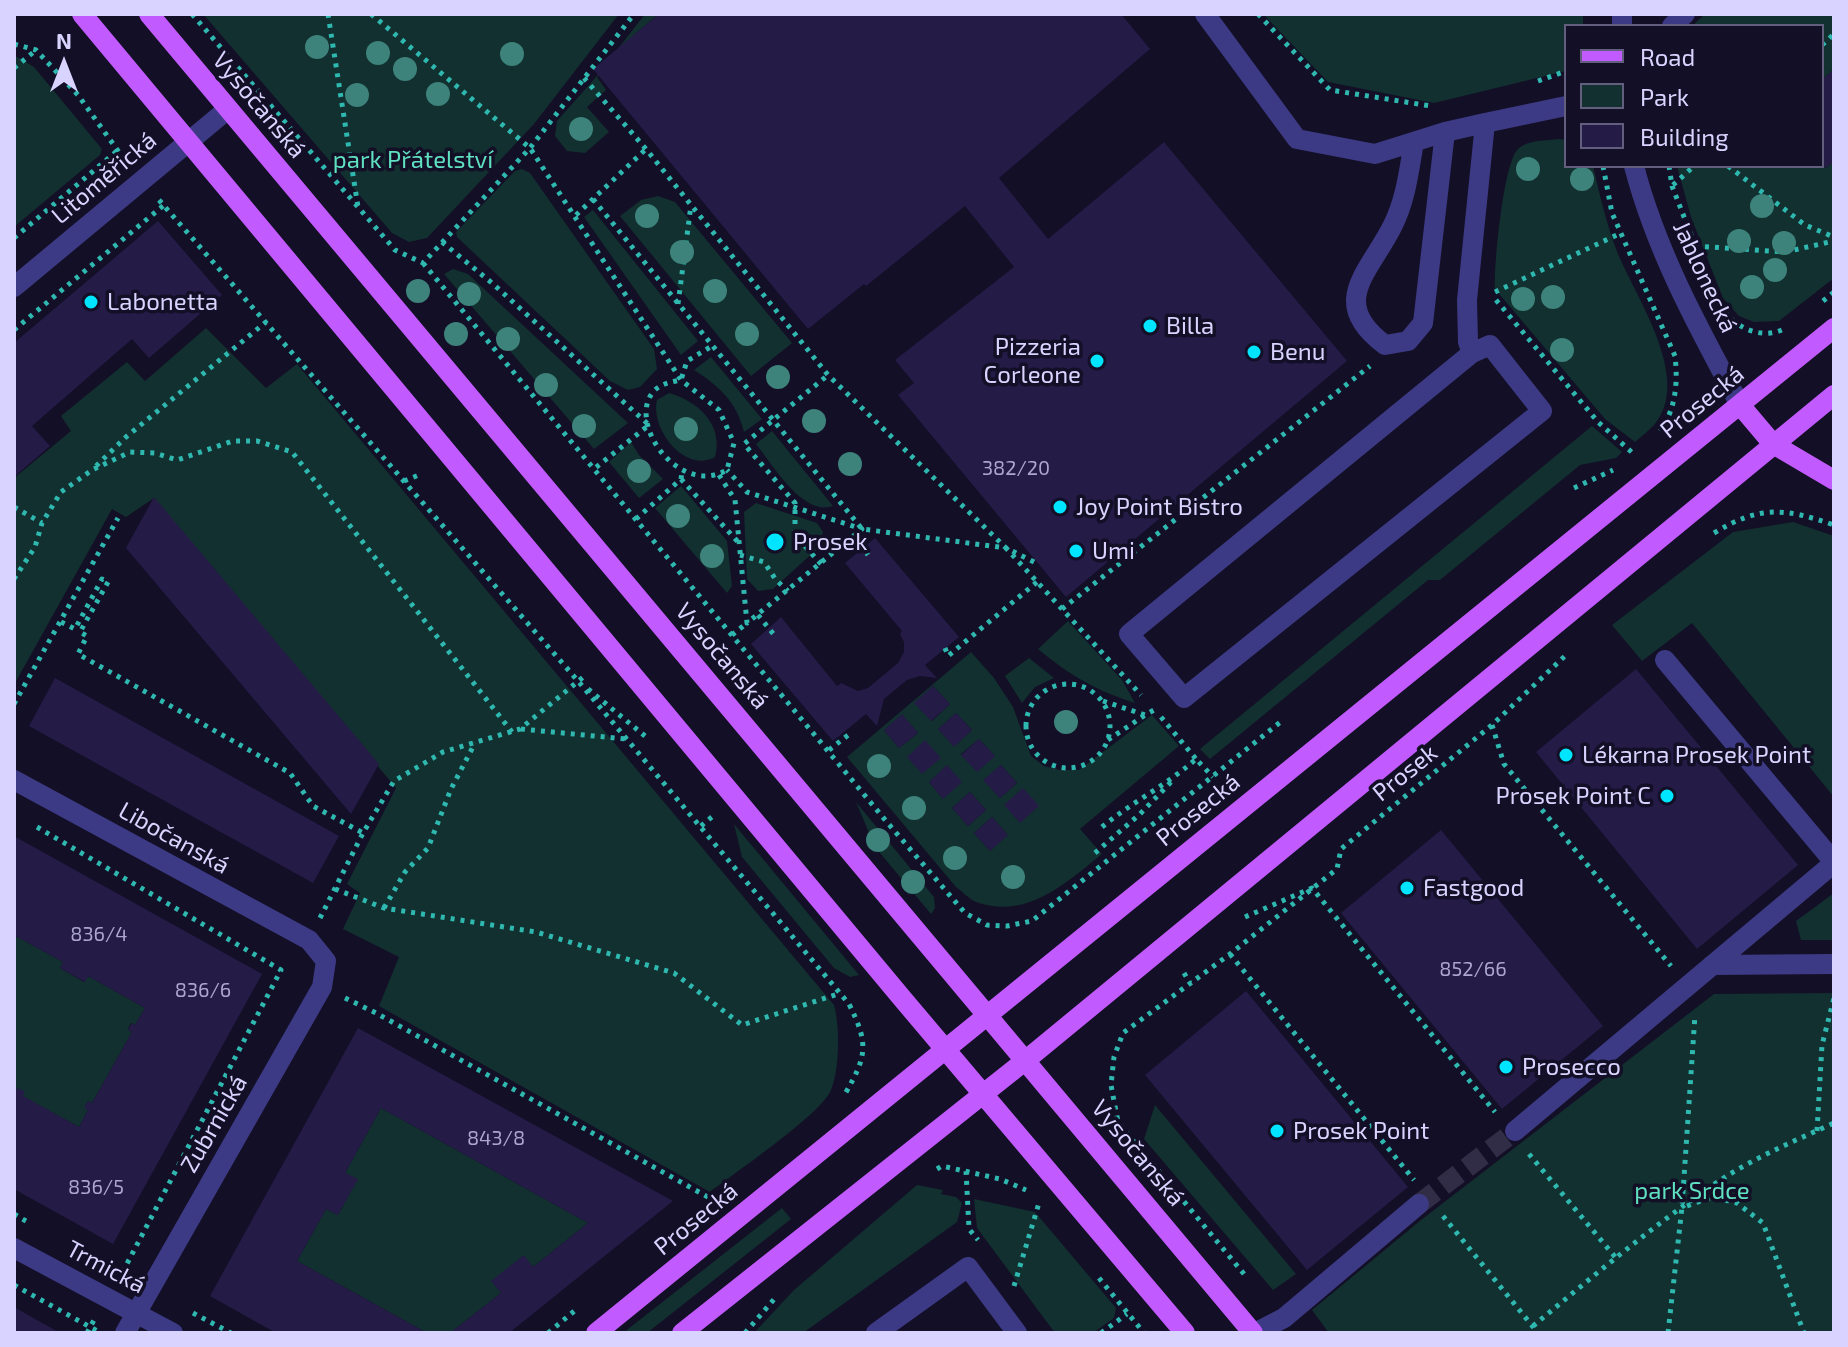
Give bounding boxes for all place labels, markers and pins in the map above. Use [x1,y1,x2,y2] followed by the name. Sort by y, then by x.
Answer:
[107,288,218,316] place label: Labonetta
[82,293,100,311] marker: Labonetta
[1166,312,1214,340] place label: Billa
[1141,317,1159,335] marker: Billa
[984,333,1081,389] place label: Pizzeria Corleone
[1270,338,1325,366] place label: Benu
[1245,343,1263,361] marker: Benu
[1088,352,1106,370] marker: Pizzeria Corleone
[1076,493,1243,521] place label: Joy Point Bistro
[1051,498,1069,516] marker: Joy Point Bistro
[793,528,867,556] place label: Prosek
[764,531,786,553] marker: Prosek
[1092,537,1135,565] place label: Umi
[1067,542,1085,560] marker: Umi
[1582,741,1811,769] place label: Lékarna Prosek Point
[1557,746,1575,764] marker: Lékarna Prosek Point
[1496,782,1651,810] place label: Prosek Point C
[1658,787,1676,805] marker: Prosek Point C
[1423,874,1524,902] place label: Fastgood
[1398,879,1416,897] marker: Fastgood
[1522,1053,1621,1081] place label: Prosecco
[1497,1058,1515,1076] marker: Prosecco
[1293,1117,1429,1145] place label: Prosek Point
[1268,1122,1286,1140] marker: Prosek Point

